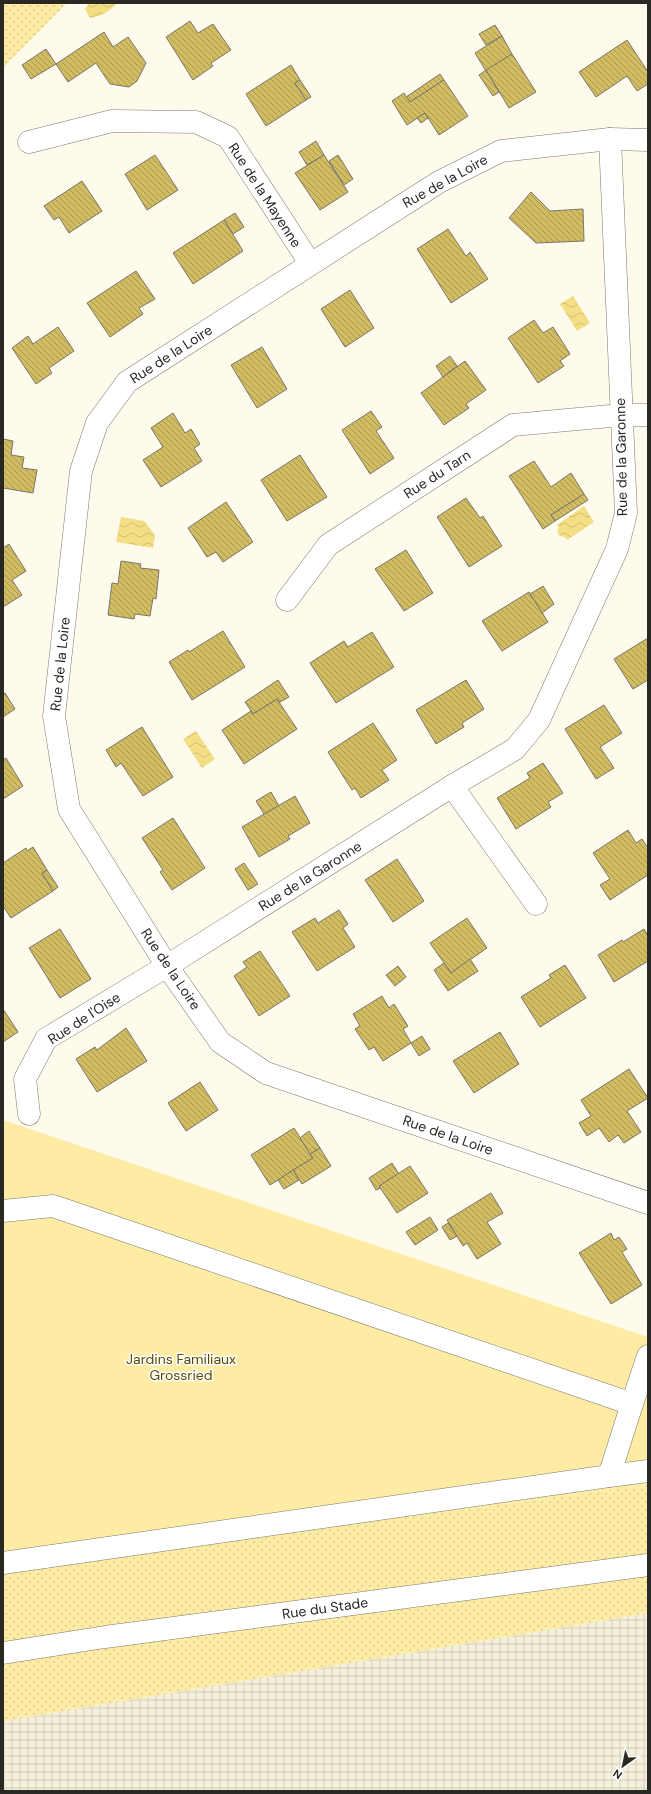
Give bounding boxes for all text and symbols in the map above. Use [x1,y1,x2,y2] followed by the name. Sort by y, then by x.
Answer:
[224,139,306,251] street label: Rue de la Mayenne
[399,150,491,212] street label: Rue de la Loire
[126,321,216,387] street label: Rue de la Loire
[611,398,631,516] street label: Rue de la Garonne
[400,446,474,502] street label: Rue du Tarn
[46,616,74,712] street label: Rue de la Loire
[255,837,365,915] street label: Rue de la Garonne
[137,925,205,1013] street label: Rue de la Loire
[44,988,124,1048] street label: Rue de l'Oise
[400,1111,496,1159] street label: Rue de la Loire
[126,1350,236,1384] park label: Jardins Familiaux Grossried
[281,1593,369,1623] street label: Rue du Stade
[603,1746,643,1786] north arrow
[610,1766,625,1782] text: N

